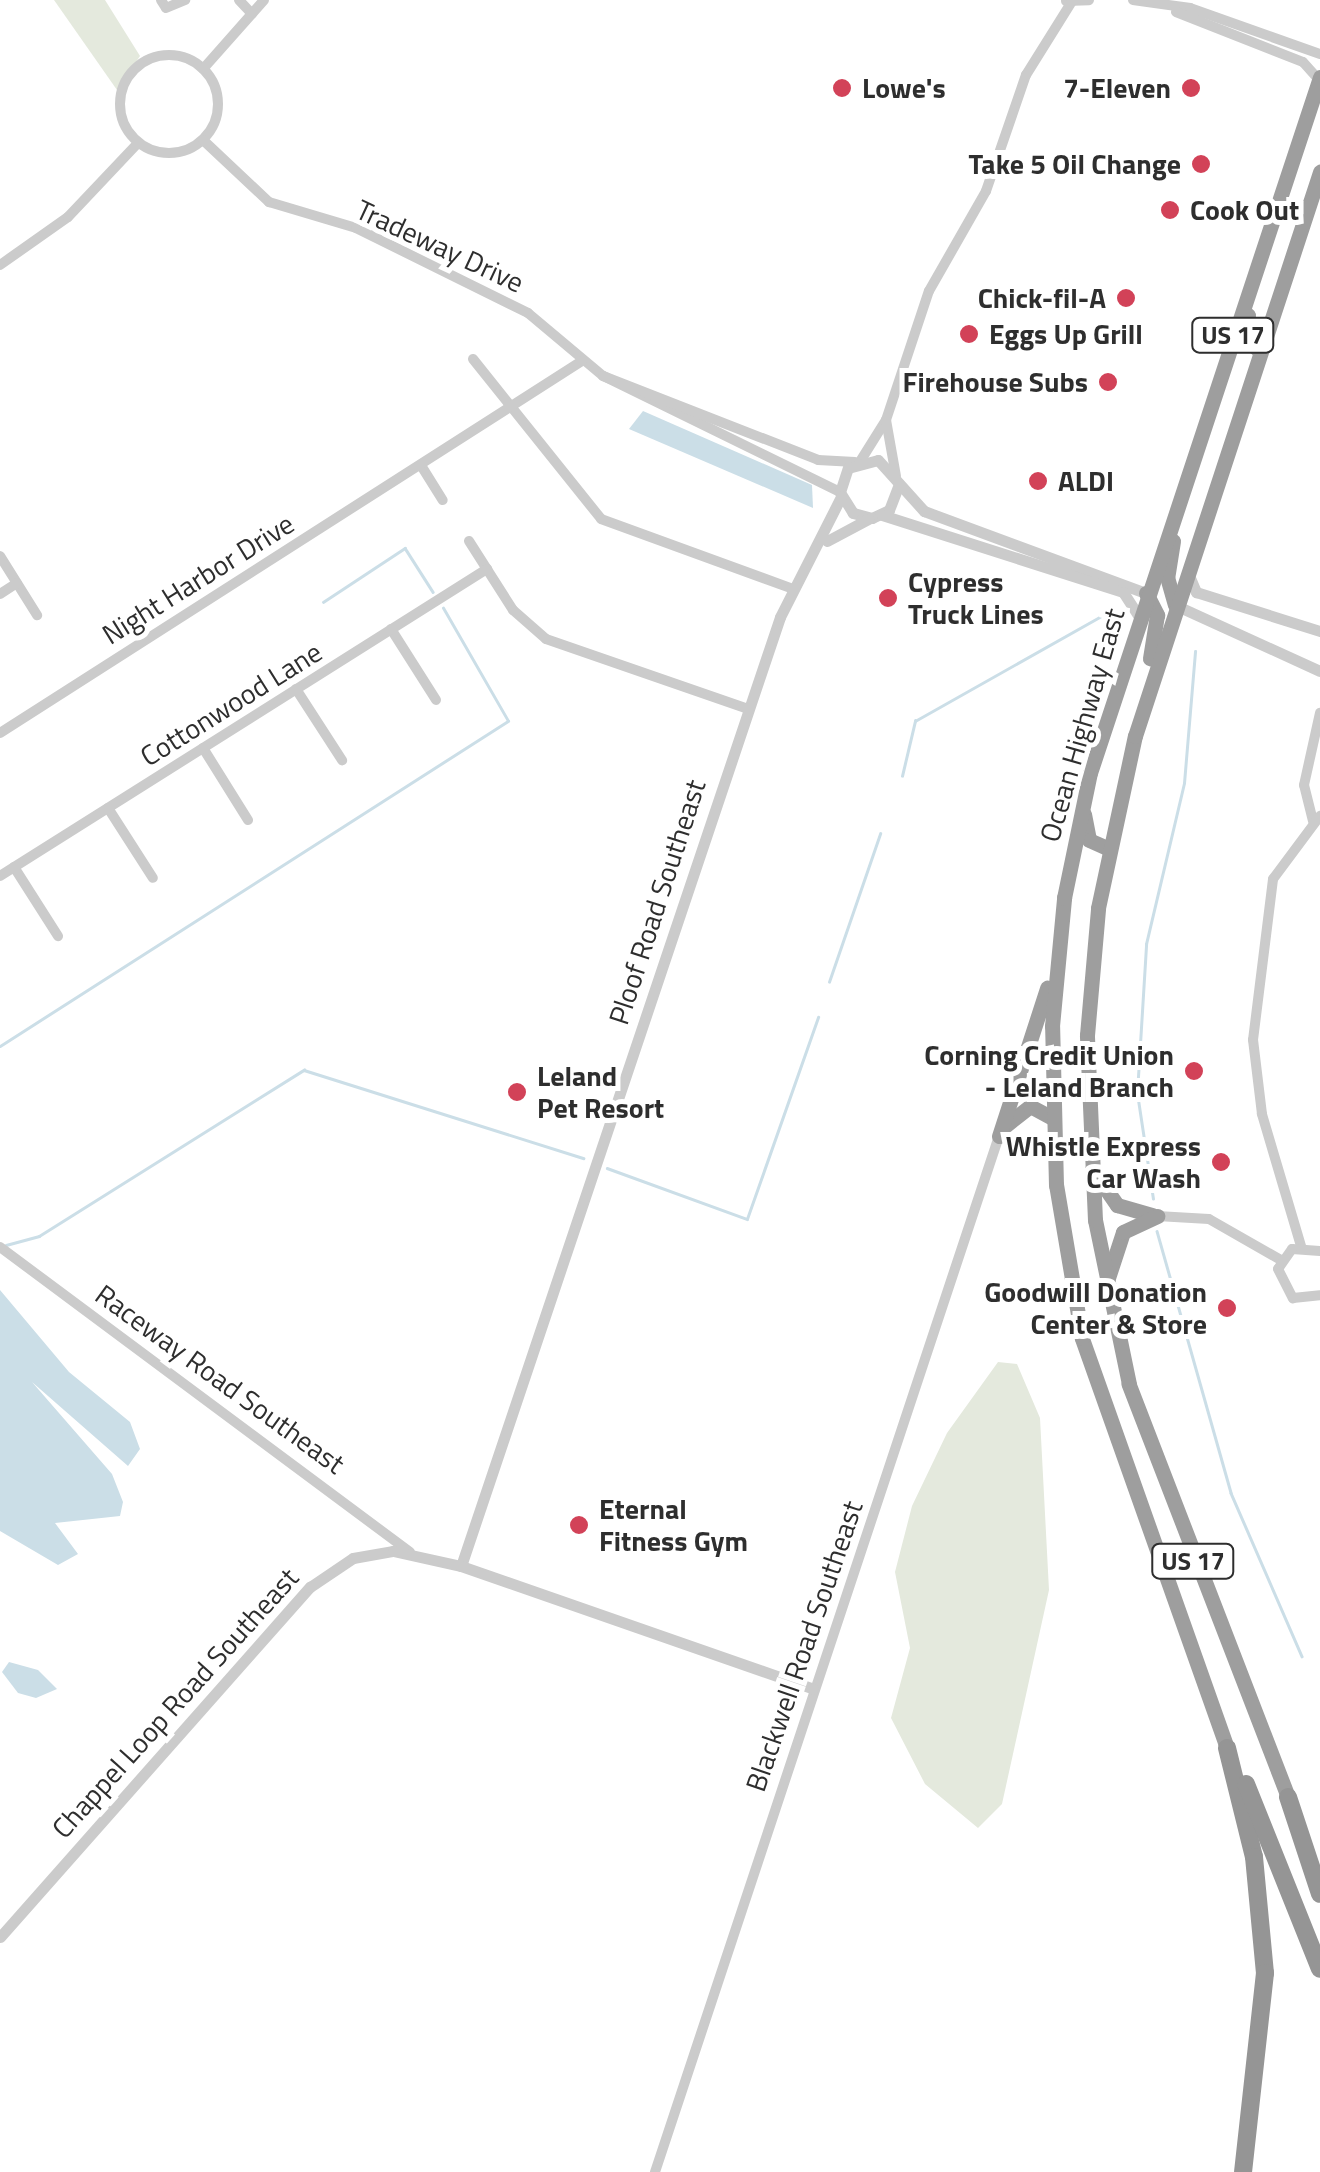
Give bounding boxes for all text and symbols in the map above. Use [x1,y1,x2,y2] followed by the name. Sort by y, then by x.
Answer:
[862,71,946,105] place label: Lowe's
[1063,71,1171,105] place label: 7-Eleven
[831,77,853,99] marker: Lowe's
[1180,77,1202,99] marker: 7-Eleven
[969,147,1181,181] place label: Take 5 Oil Change
[1190,153,1212,175] marker: Take 5 Oil Change
[351,193,529,299] street label: Tradeway Drive
[1190,193,1299,227] place label: Cook Out
[1159,199,1181,221] marker: Cook Out
[978,281,1106,315] place label: Chick-fil-A
[1115,287,1137,309] marker: Chick-fil-A
[1190,315,1276,355] road number: US 17
[989,317,1143,351] place label: Eggs Up Grill
[958,323,980,345] marker: Eggs Up Grill
[903,365,1088,399] place label: Firehouse Subs
[1097,371,1119,393] marker: Firehouse Subs
[1058,464,1114,498] place label: ALDI
[1027,470,1049,492] marker: ALDI
[96,507,300,651] street label: Night Harbor Drive
[908,565,1044,631] place label: Cypress Truck Lines
[877,587,899,609] marker: Cypress Truck Lines
[1033,604,1131,846] street label: Ocean Highway East
[134,635,328,773] street label: Cottonwood Lane
[602,775,712,1029] street label: Ploof Road Southeast
[924,1038,1174,1104] place label: Corning Credit Union - Leland Branch
[537,1059,664,1125] place label: Leland Pet Resort
[1183,1060,1205,1082] marker: Corning Credit Union - Leland Branch
[506,1081,528,1103] marker: Leland Pet Resort
[1006,1129,1201,1195] place label: Whistle Express Car Wash
[1210,1151,1232,1173] marker: Whistle Express Car Wash
[984,1275,1207,1341] place label: Goodwill Donation Center & Store
[89,1277,351,1481] street label: Raceway Road Southeast
[1216,1297,1238,1319] marker: Goodwill Donation Center & Store
[599,1492,748,1558] place label: Eternal Fitness Gym
[738,1496,870,1796] street label: Blackwell Road Southeast
[568,1514,590,1536] marker: Eternal Fitness Gym
[1150,1541,1236,1581] road number: US 17
[45,1561,305,1845] street label: Chappel Loop Road Southeast

